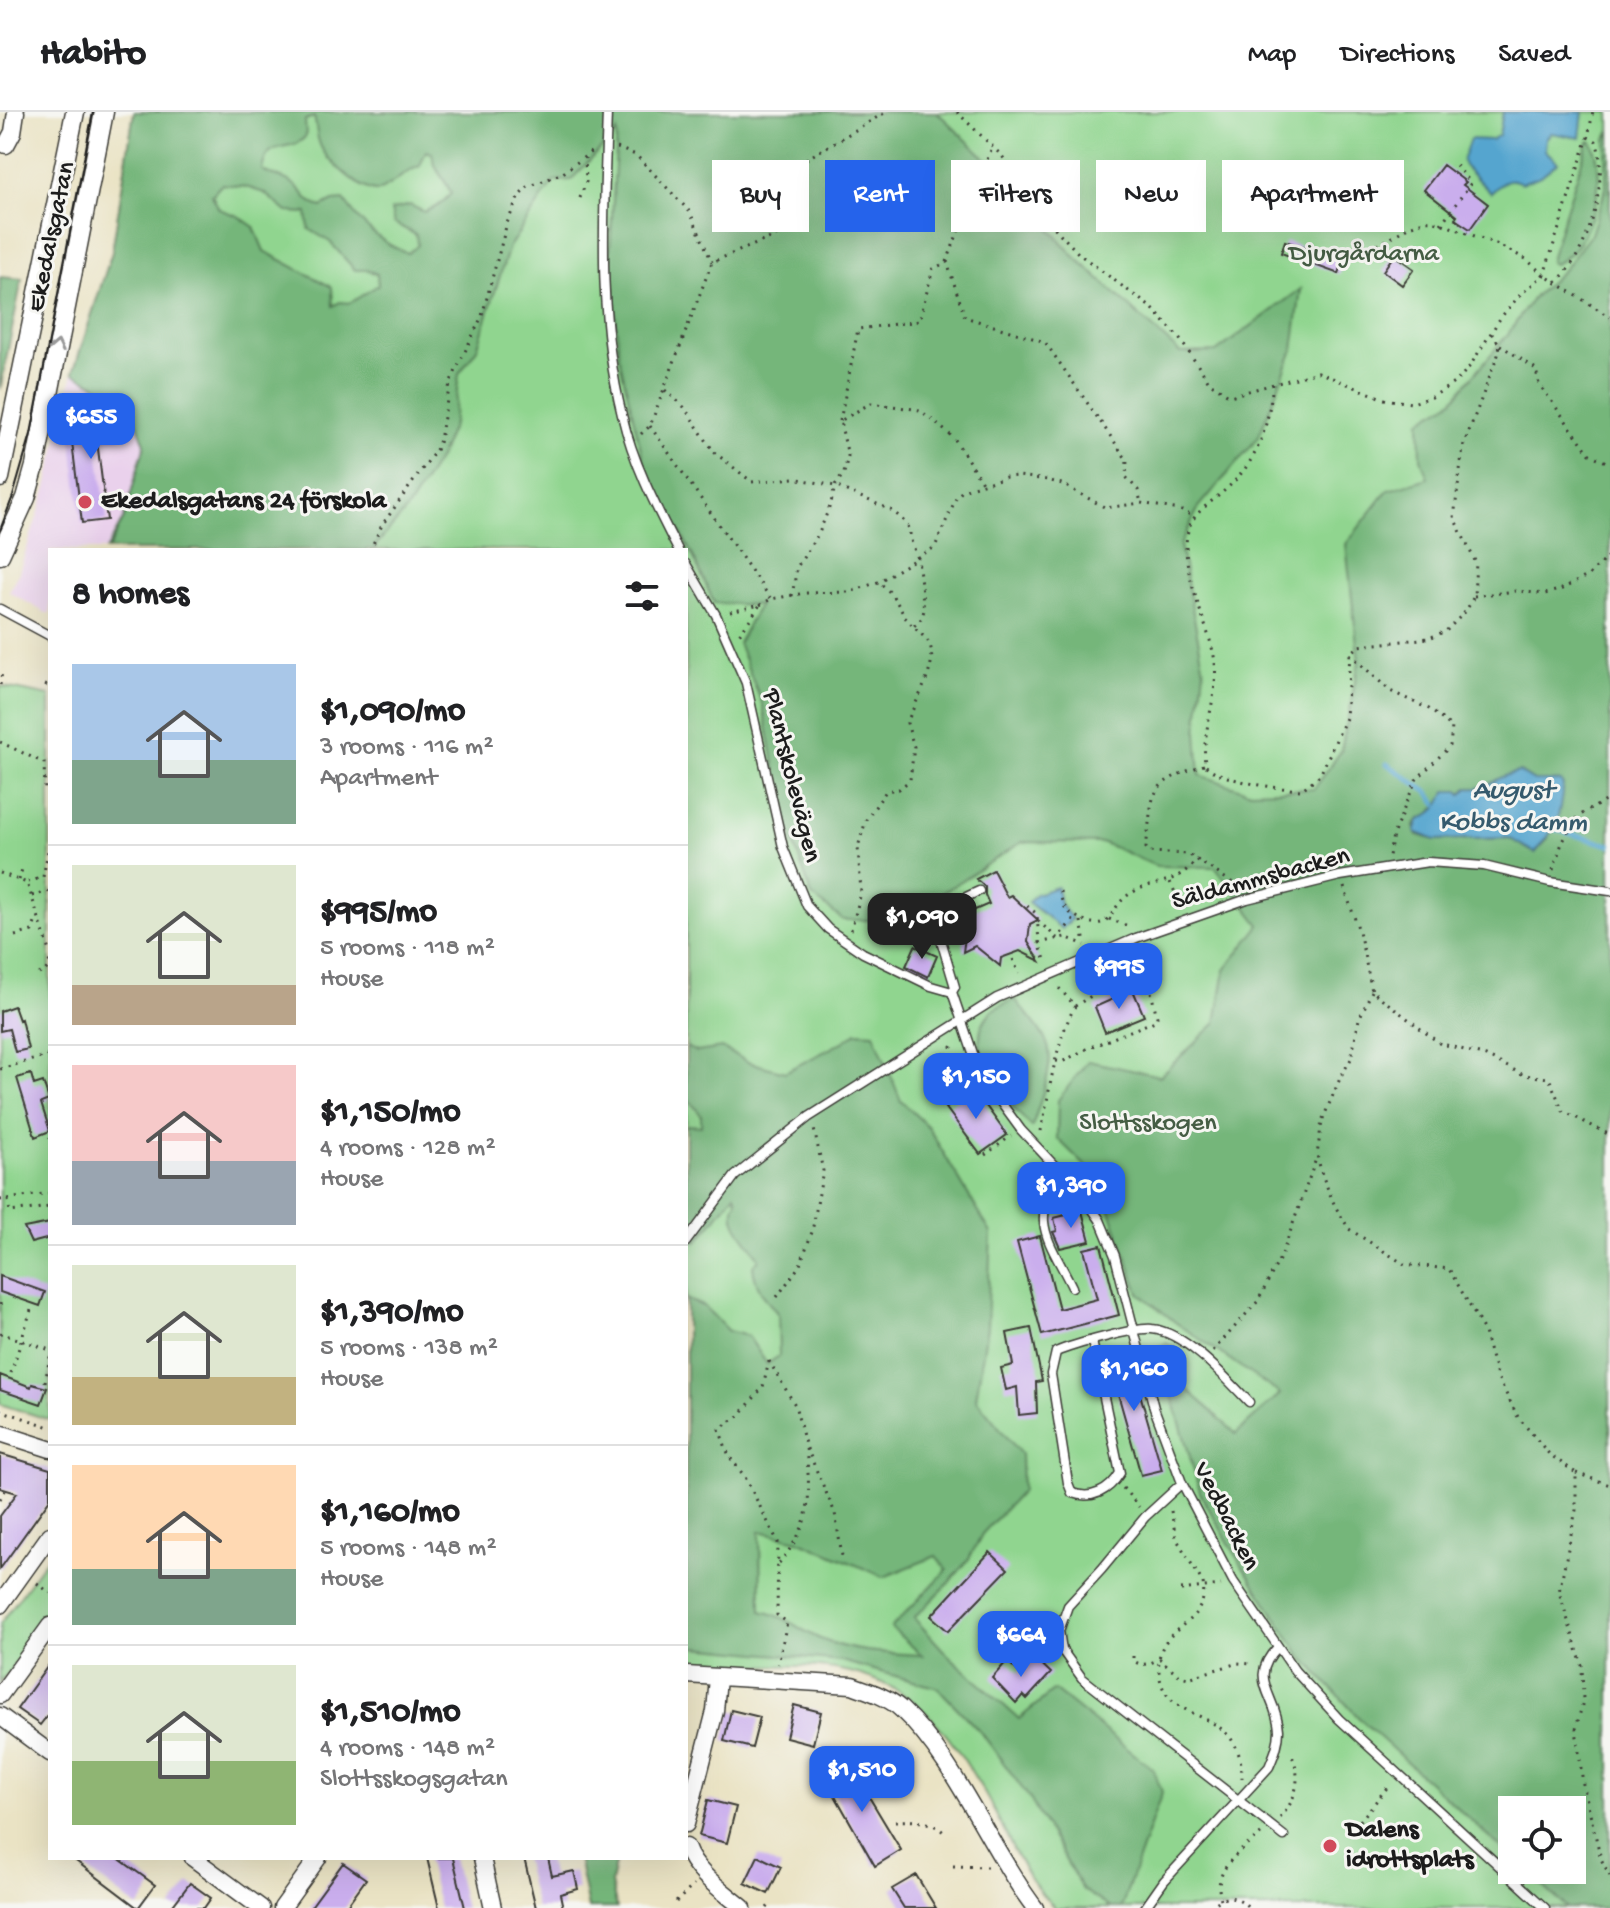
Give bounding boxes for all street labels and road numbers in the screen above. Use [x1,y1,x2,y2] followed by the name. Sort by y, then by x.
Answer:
[22,158,84,315] street label: Ekedalsgatan
[753,685,827,867] street label: Plantskolevägen
[1169,841,1354,919] street label: Säldammsbacken
[1184,1457,1266,1577] street label: Vedbacken

